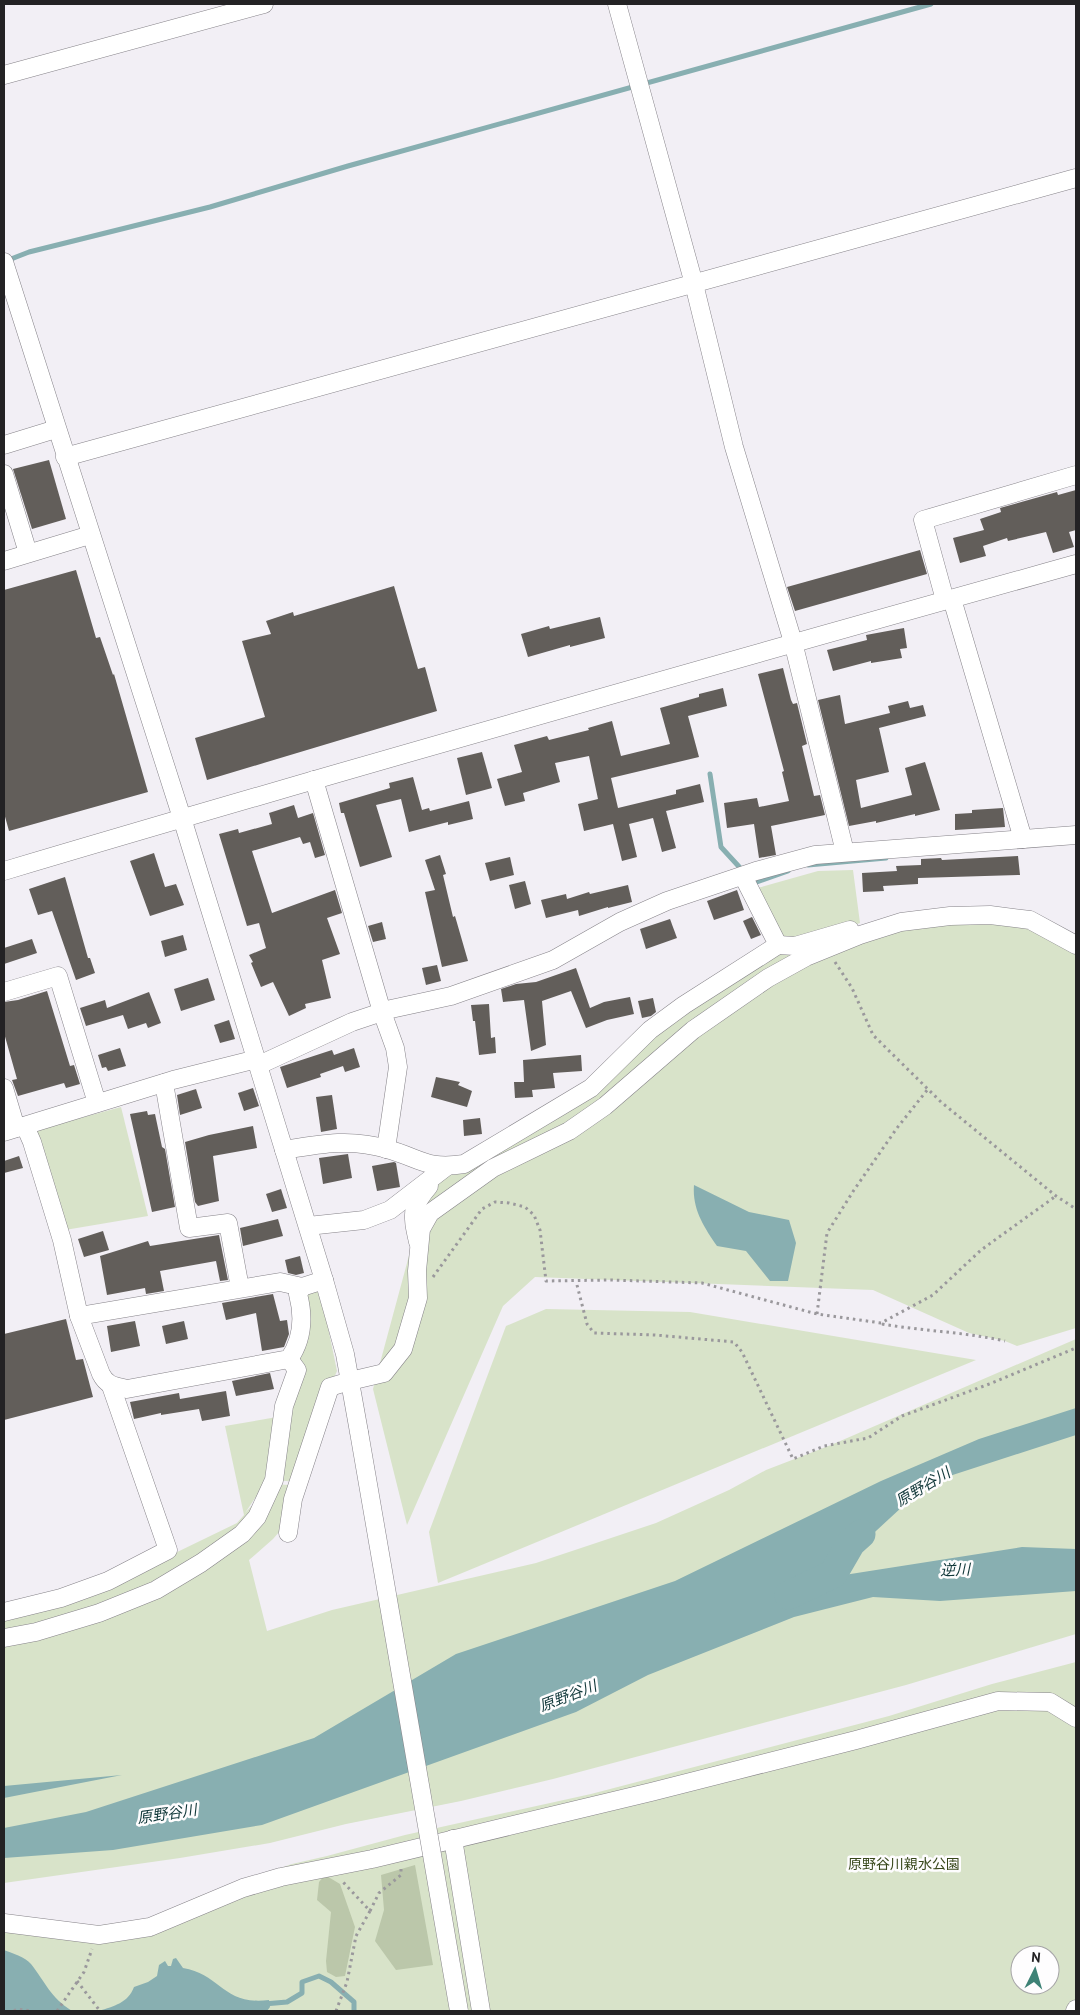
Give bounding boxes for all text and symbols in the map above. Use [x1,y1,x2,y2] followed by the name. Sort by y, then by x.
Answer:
[892,1462,955,1510] water label: 原野谷川
[940,1559,972,1580] water label: 逆川
[536,1675,601,1715] water label: 原野谷川
[136,1800,200,1827] water label: 原野谷川
[848,1855,960,1873] park label: 原野谷川親水公園
[1010,1945,1060,1995] north arrow
[1031,1948,1042,1966] text: N

